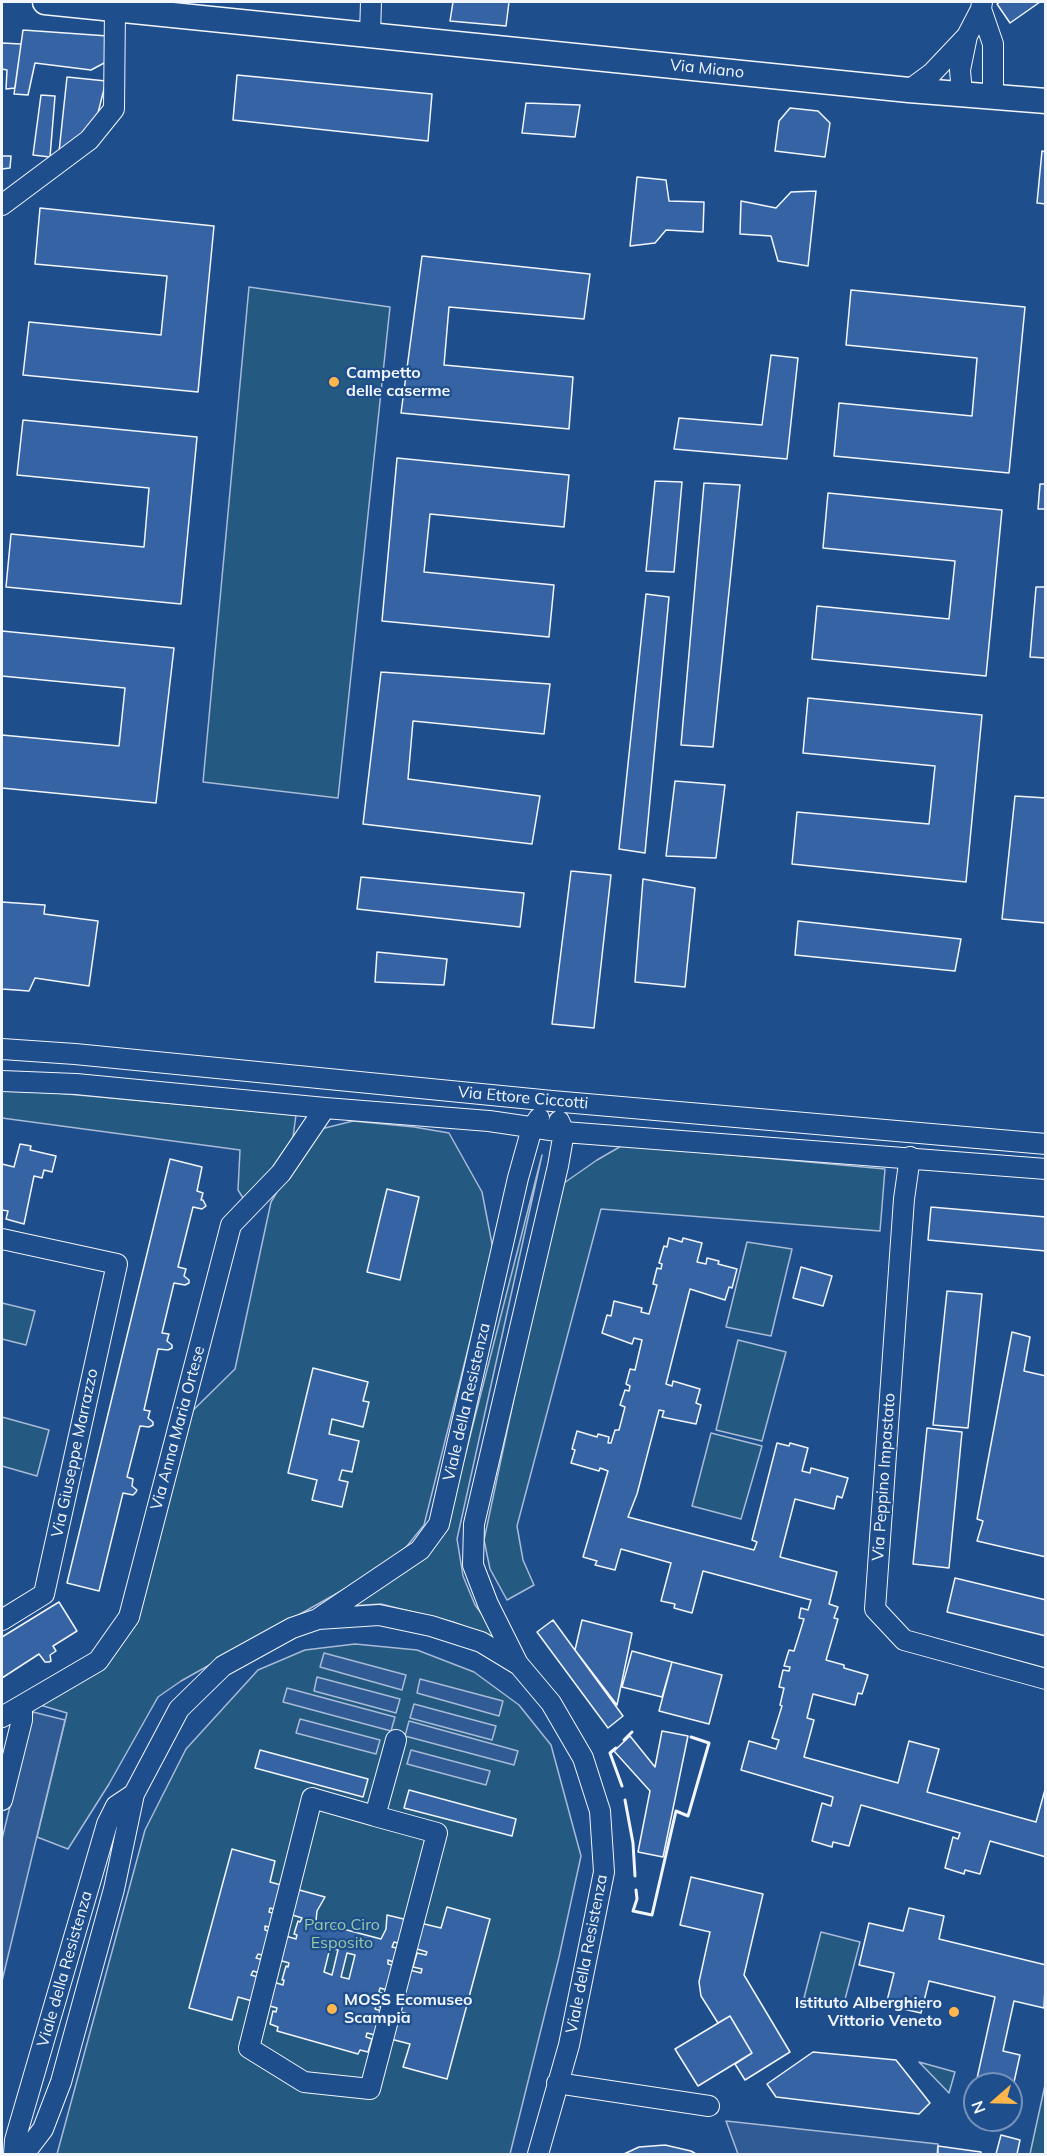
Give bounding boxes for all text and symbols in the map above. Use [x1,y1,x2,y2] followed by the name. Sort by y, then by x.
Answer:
[669,56,745,82] street label: Via Miano
[346,363,450,401] place label: Campetto delle caserme
[327,375,341,389] marker: Campetto delle caserme
[457,1083,589,1113] street label: Via Ettore Ciccotti
[439,1321,495,1483] street label: Viale della Resistenza
[147,1344,209,1512] street label: Via Anna Maria Ortese
[48,1367,102,1539] street label: Via Giuseppe Marrazzo
[869,1392,899,1562] street label: Via Peppino Impastato
[562,1873,612,2035] street label: Viale della Resistenza
[34,1889,96,2049] street label: Viale della Resistenza
[304,1915,380,1953] park label: Parco Ciro Esposito
[344,1990,473,2028] place label: MOSS Ecomuseo Scampia
[795,1993,942,2031] place label: Istituto Alberghiero Vittorio Veneto
[325,2002,339,2016] marker: MOSS Ecomuseo Scampia
[947,2005,961,2019] marker: Istituto Alberghiero Vittorio Veneto
[963,2072,1023,2132] north arrow
[966,2098,989,2117] text: N

